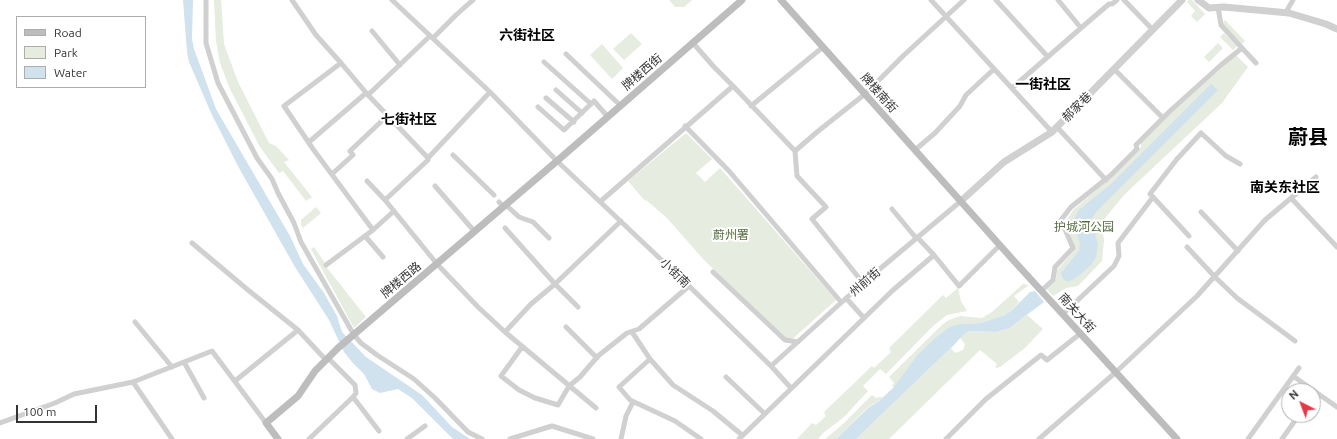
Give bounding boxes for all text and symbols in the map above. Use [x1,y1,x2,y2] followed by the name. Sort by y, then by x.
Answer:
[16,16,146,88] legend
[54,26,82,39] text: Road
[499,27,555,43] district label: 六街社区
[54,46,78,59] text: Park
[619,51,665,93] street label: 牌楼西街
[54,66,87,79] text: Water
[858,70,900,116] street label: 牌楼南街
[1015,76,1071,92] district label: 一街社区
[1059,89,1095,125] street label: 郝家巷
[381,111,437,127] district label: 七街社区
[1288,125,1328,149] district label: 蔚县
[1250,179,1320,195] district label: 南关东社区
[1054,220,1114,234] park label: 护城河公园
[713,228,749,242] park label: 蔚州署
[657,255,693,291] street label: 小街南
[378,259,424,301] street label: 牌楼西路
[847,265,883,299] street label: 州前街
[1056,290,1098,336] street label: 南关大街
[1281,383,1321,423] north arrow
[1287,388,1301,402] text: N
[18,397,99,423] scale bar
[23,405,56,418] text: 100 m

